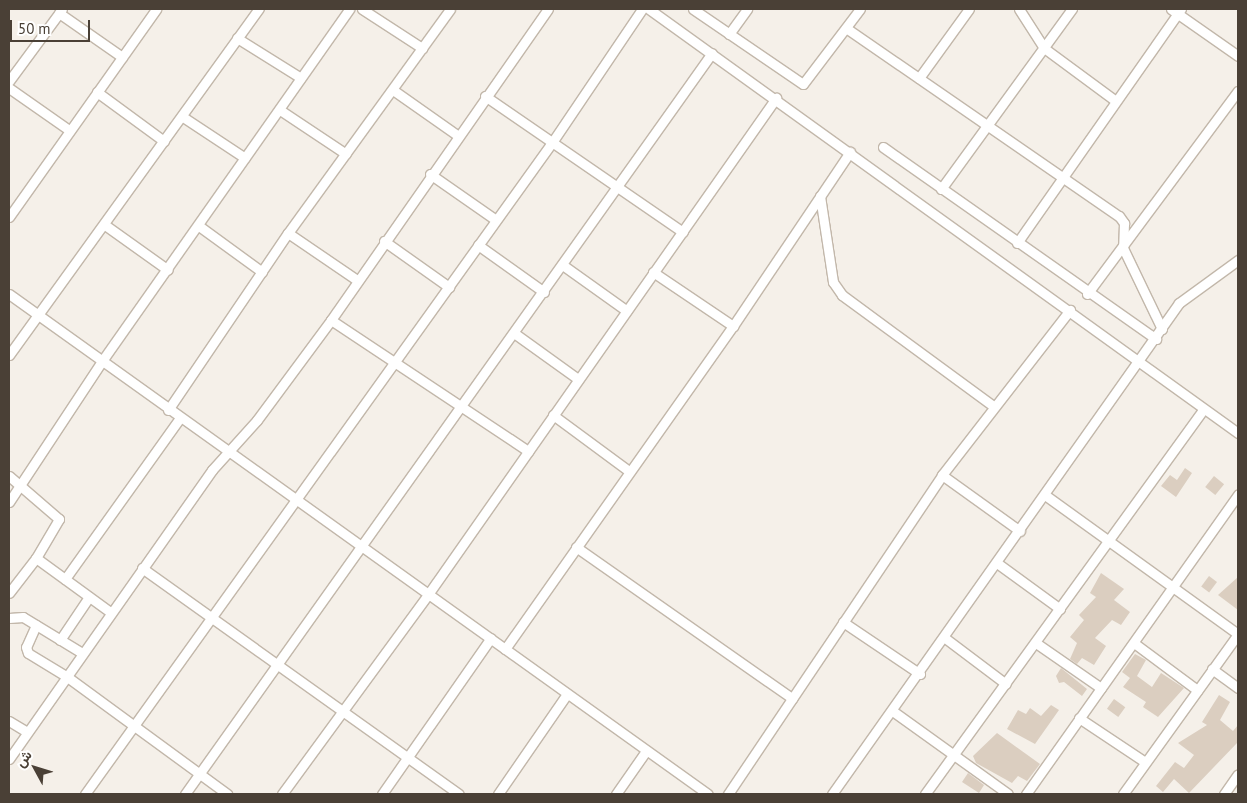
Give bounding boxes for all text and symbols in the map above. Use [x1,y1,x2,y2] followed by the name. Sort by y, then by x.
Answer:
[12,10,92,42] scale bar
[18,19,51,38] text: 50 m
[10,743,60,793] north arrow
[11,746,36,771] text: ش

